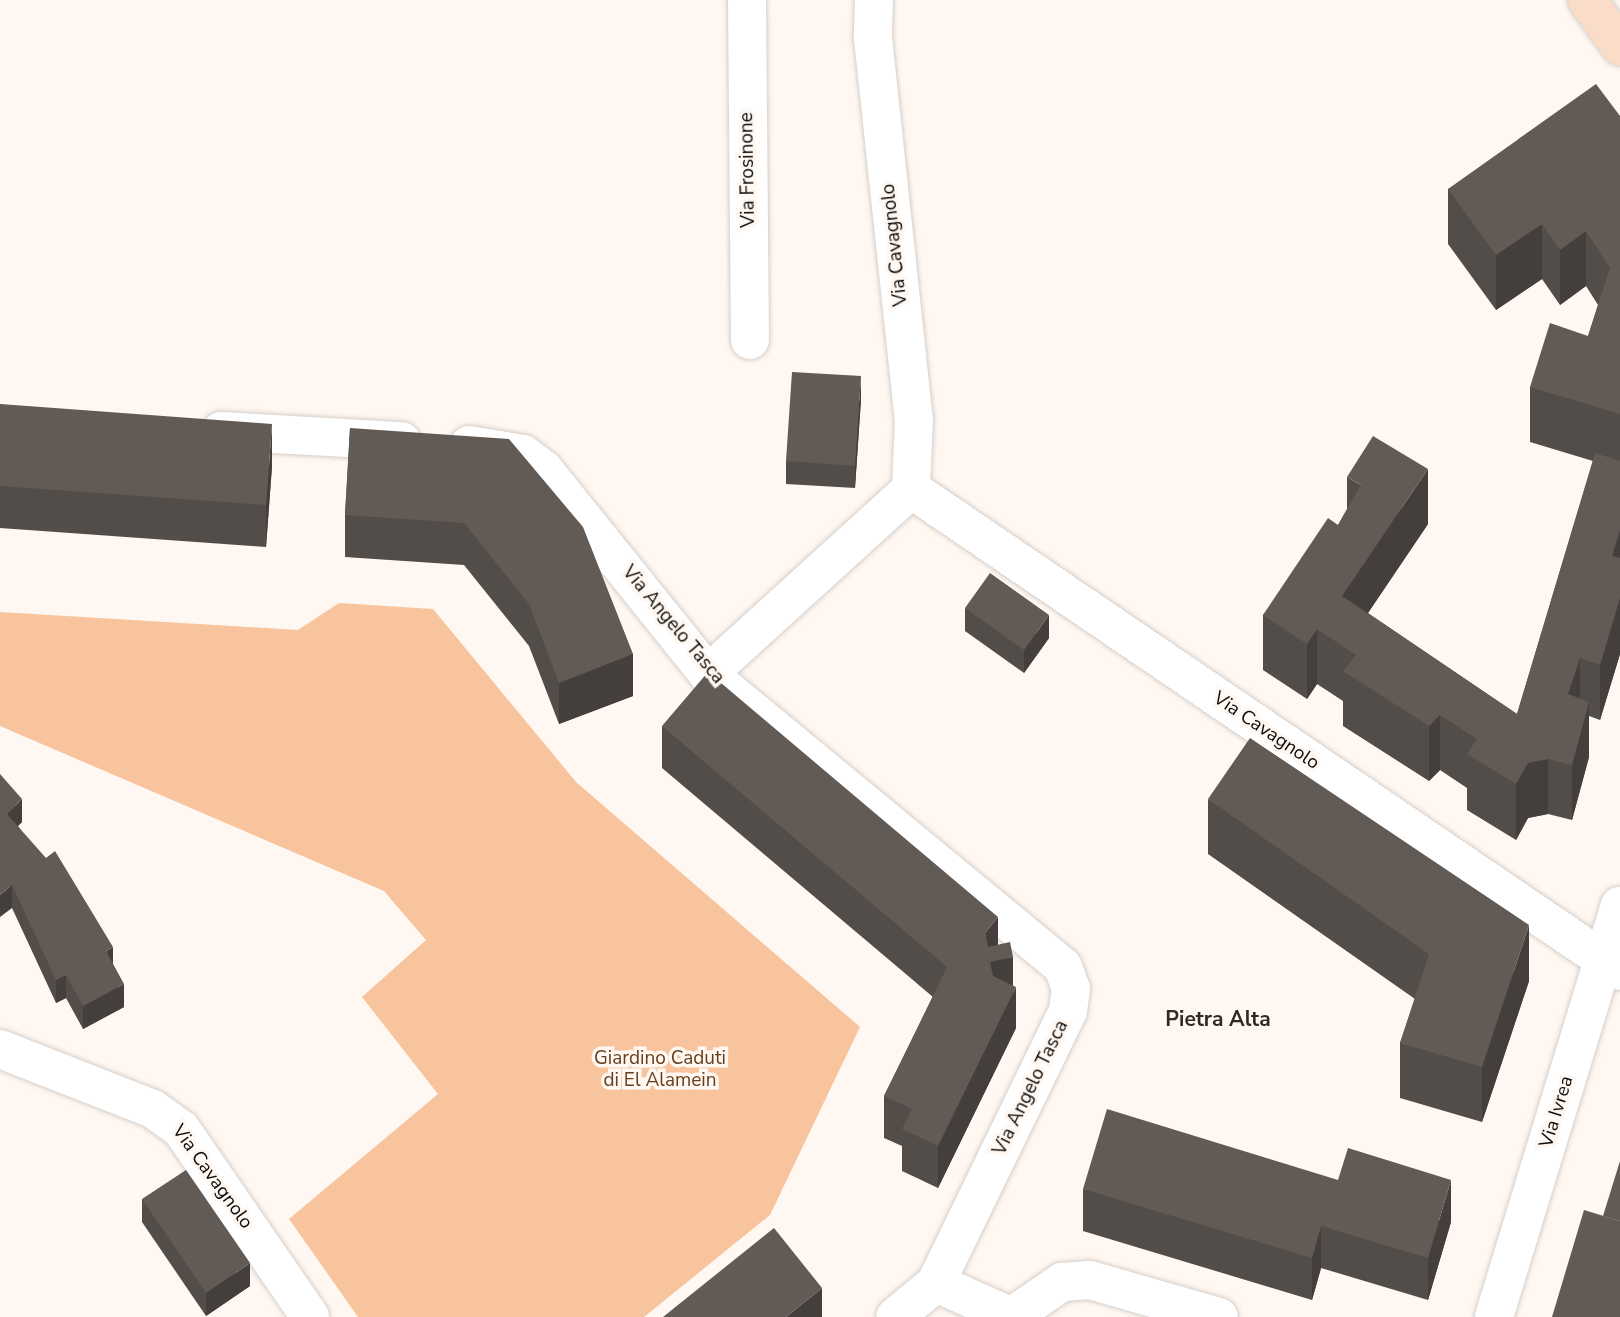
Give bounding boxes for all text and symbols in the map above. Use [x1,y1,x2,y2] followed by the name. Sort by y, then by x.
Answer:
[736,112,760,228] street label: Via Frosinone
[877,183,913,307] street label: Via Cavagnolo
[617,561,729,689] street label: Via Angelo Tasca
[1209,687,1323,775] street label: Via Cavagnolo
[1165,1006,1271,1032] district label: Pietra Alta
[988,1017,1074,1159] street label: Via Angelo Tasca
[594,1048,726,1092] park label: Giardino Caduti di El Alamein
[1535,1073,1579,1151] street label: Via Ivrea
[167,1120,257,1234] street label: Via Cavagnolo

